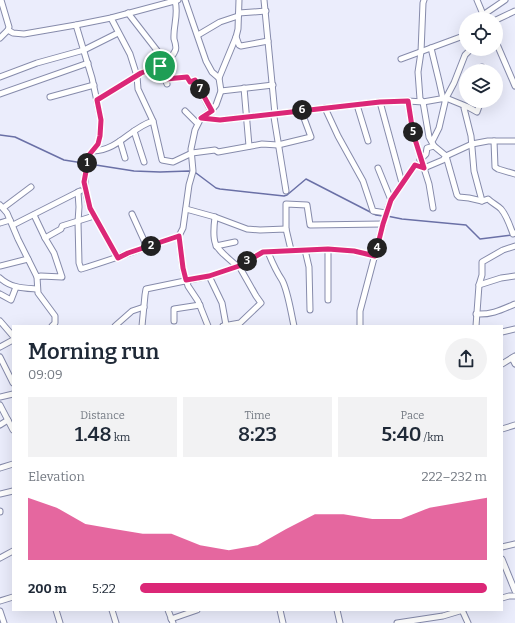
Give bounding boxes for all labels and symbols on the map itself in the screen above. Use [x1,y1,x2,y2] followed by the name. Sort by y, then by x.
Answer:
[143,49,177,83] pin
[190,79,210,99] pin: 7
[292,100,312,120] pin: 6
[403,122,423,142] pin: 5
[77,153,97,173] pin: 1
[141,236,161,256] pin: 2
[367,238,387,258] pin: 4
[237,251,257,271] pin: 3

